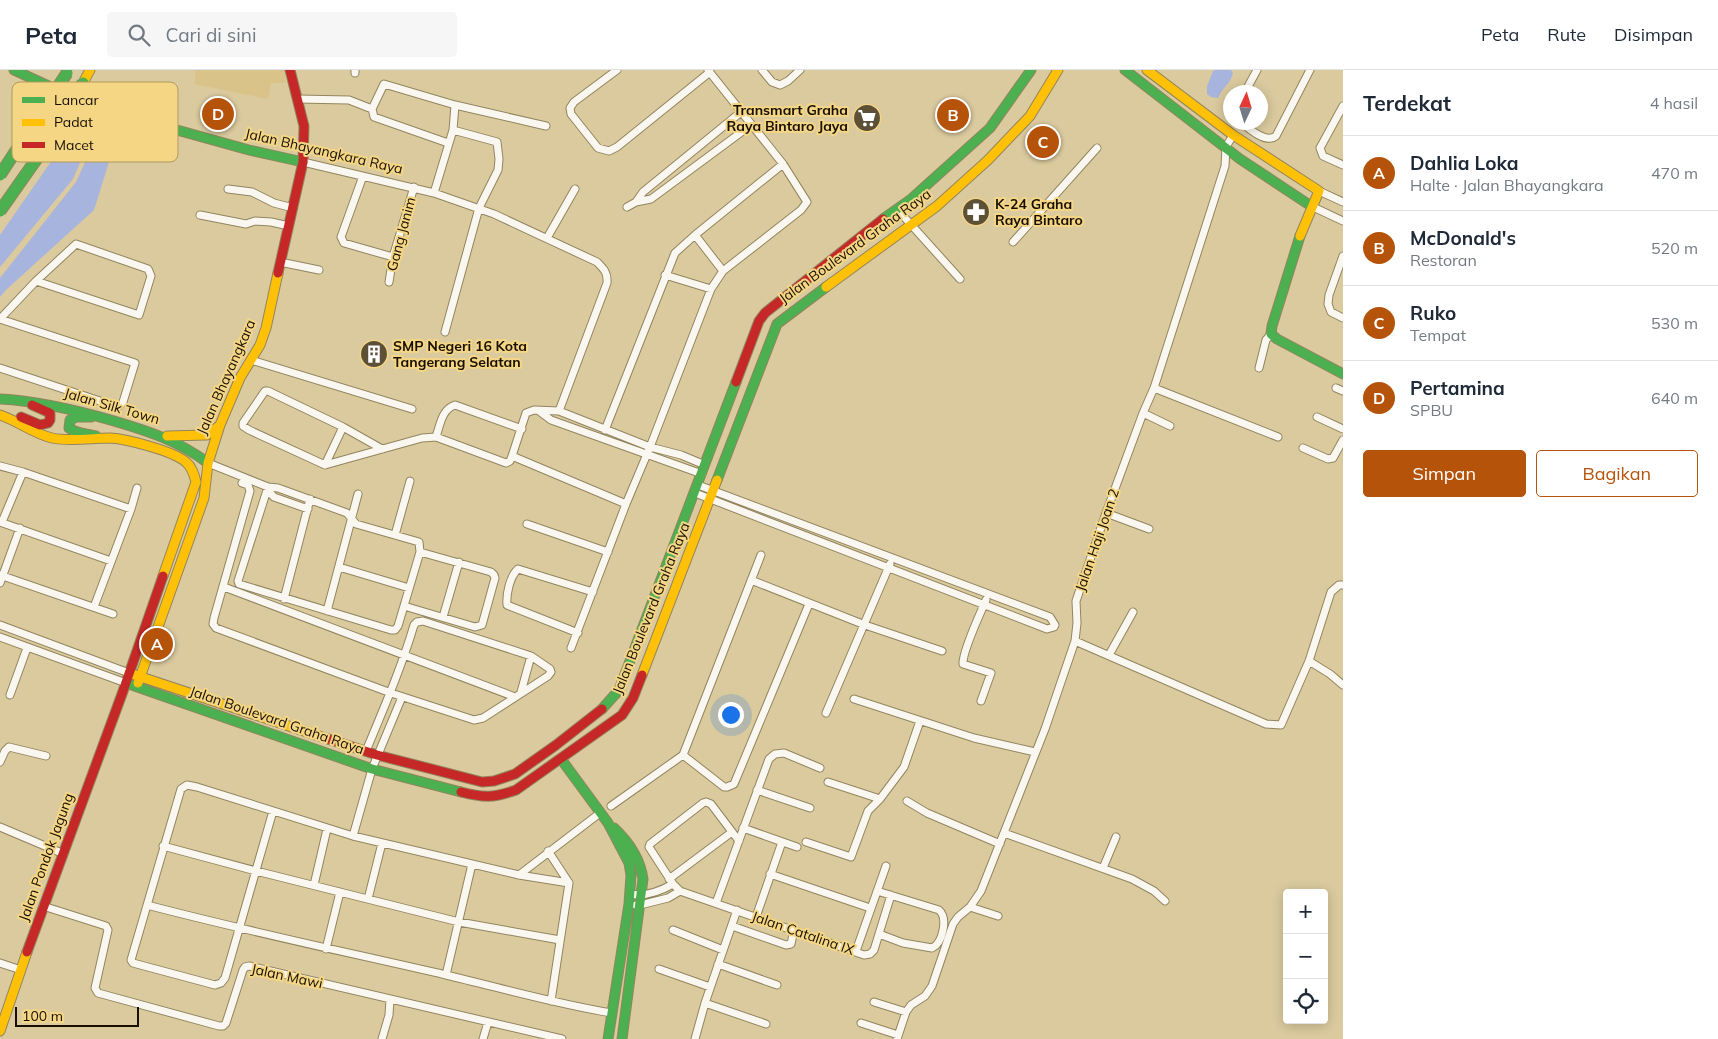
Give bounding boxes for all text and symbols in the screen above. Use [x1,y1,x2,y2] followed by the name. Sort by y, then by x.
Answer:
[107,12,457,57] search box
[25,20,77,50] text: Peta
[125,21,153,49] icon: search
[165,23,256,47] text: Cari di sini
[1481,23,1519,46] text: Peta
[1547,23,1586,46] text: Rute
[1614,23,1693,46] text: Disimpan
[12,82,178,162] legend
[1223,85,1268,130] north arrow
[1363,90,1451,116] text: Terdekat
[54,91,100,109] text: Lancar
[1650,93,1698,113] text: 4 hasil
[202,95,234,133] pin: D
[937,96,969,134] pin: B
[727,101,848,135] place label: Transmart Graha Raya Bintaro Jaya
[852,103,882,133] supermarket icon: Transmart Graha Raya Bintaro Jaya
[54,113,93,131] text: Padat
[1027,123,1059,161] pin: C
[243,124,405,178] street label: Jalan Bhayangkara Raya
[54,136,94,154] text: Macet
[1410,151,1519,175] text: Dahlia Loka
[1373,163,1385,183] text: A
[1651,163,1698,183] text: 470 m
[1410,175,1604,195] text: Halte · Jalan Bhayangkara
[776,185,934,307] street label: Jalan Boulevard Graha Raya
[382,195,420,273] street label: Gang Janim
[995,195,1083,229] place label: K-24 Graha Raya Bintaro
[961,197,991,227] pharmacy icon: K-24 Graha Raya Bintaro
[1410,226,1516,250] text: McDonald's
[1373,238,1385,258] text: B
[1651,238,1698,258] text: 520 m
[1410,250,1477,270] text: Restoran
[1410,301,1456,325] text: Ruko
[1374,313,1384,333] text: C
[1651,313,1698,333] text: 530 m
[193,317,259,437] street label: Jalan Bhayangkara
[1410,325,1466,345] text: Tempat
[393,337,527,371] place label: SMP Negeri 16 Kota Tangerang Selatan
[359,339,389,369] building icon: SMP Negeri 16 Kota Tangerang Selatan
[1410,376,1505,400] text: Pertamina
[62,384,162,428] street label: Jalan Silk Town
[1373,388,1385,408] text: D
[1651,388,1698,408] text: 640 m
[1410,400,1453,420] text: SPBU
[1363,450,1526,497] button: Simpan
[1536,450,1698,497] button: Bagikan
[1071,486,1123,594] street label: Jalan Haji Joan 2
[608,520,694,696] street label: Jalan Boulevard Graha Raya
[141,625,173,663] pin: A
[187,682,367,758] street label: Jalan Boulevard Graha Raya
[718,702,744,728] your location
[14,790,78,924] street label: Jalan Pondok Jagung
[1283,889,1328,1024] map controls
[1283,889,1328,934] button: +
[749,907,857,959] street label: Jalan Catalina IX
[1283,934,1328,979] button: −
[250,960,324,992] street label: Jalan Mawi
[1283,979,1328,1024] button: locate
[15,1004,139,1027] scale bar
[22,1007,63,1025] text: 100 m

